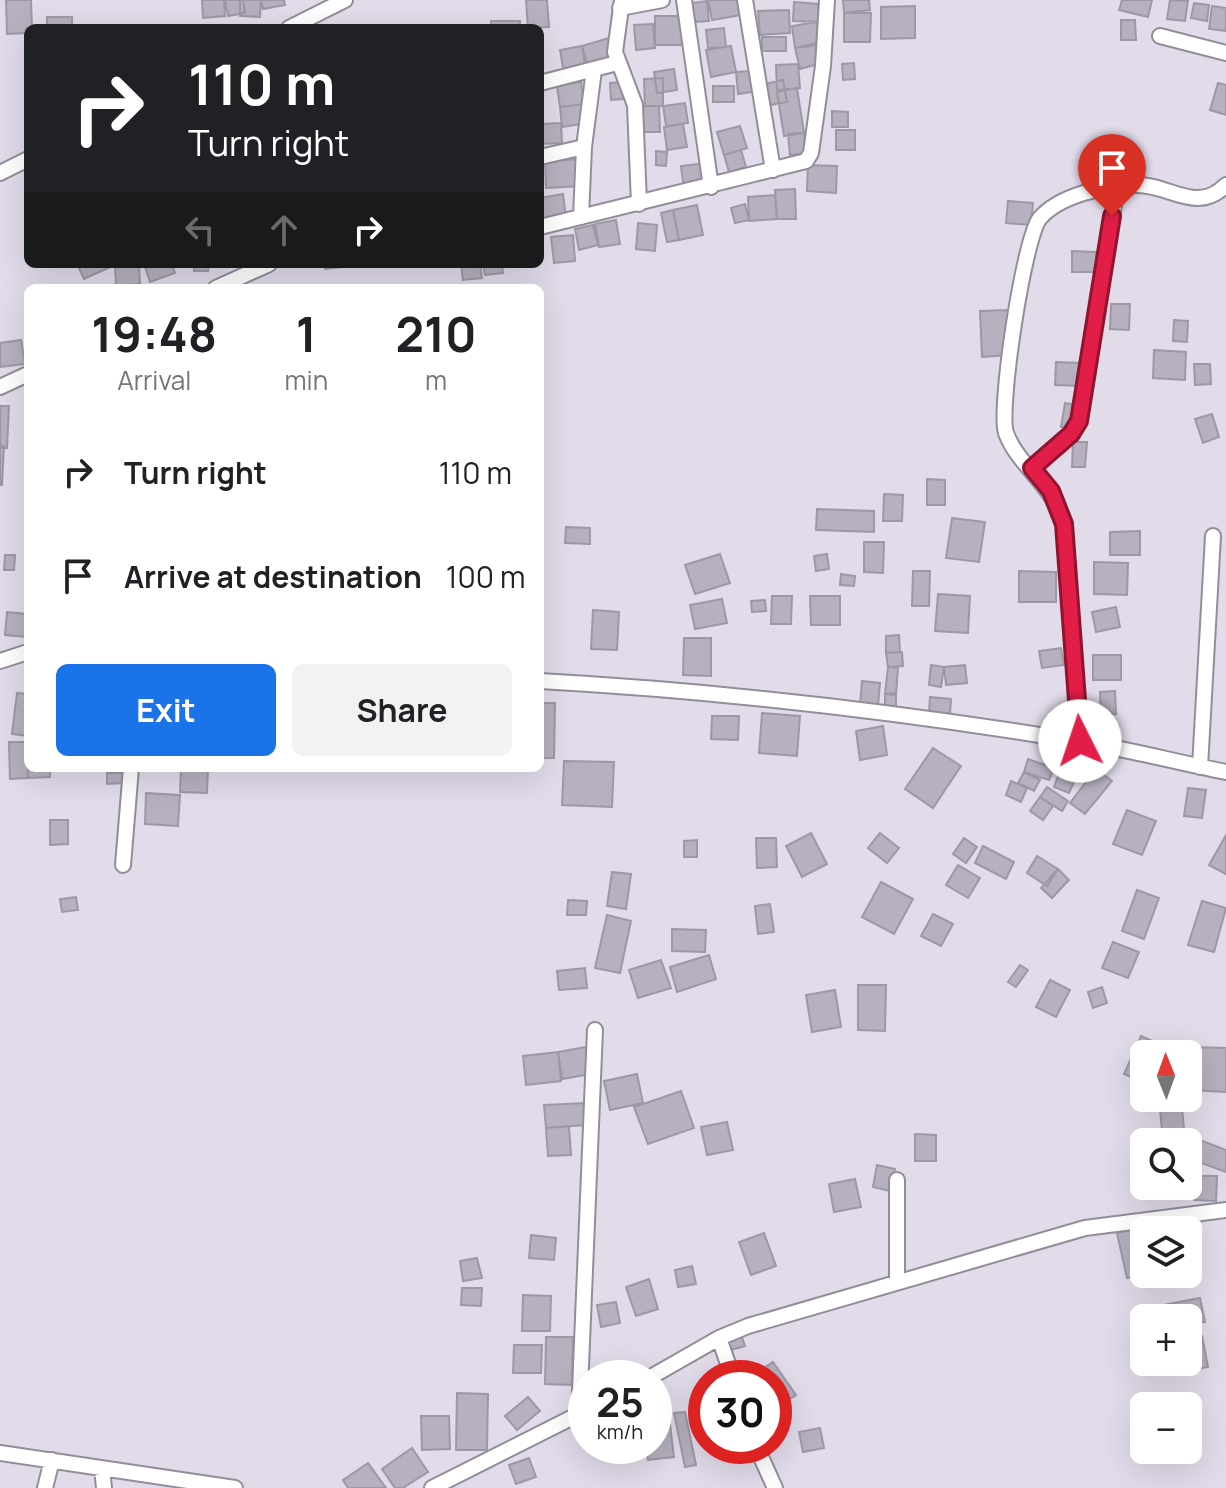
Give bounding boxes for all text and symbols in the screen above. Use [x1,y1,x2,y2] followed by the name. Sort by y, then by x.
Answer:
[188,45,335,122] text: 110 m
[56,56,160,160] icon: right
[188,118,349,167] text: Turn right
[1078,134,1146,216] pin
[1090,146,1134,190] icon: arrive
[178,208,222,252] icon: left
[262,208,306,252] icon: ahead
[346,208,390,252] icon: right
[91,301,217,366] text: 19:48
[296,301,317,366] text: 1
[395,301,477,366] text: 210
[117,362,191,398] text: Arrival
[285,362,328,398] text: min
[425,362,447,398] text: m
[56,450,100,494] icon: right
[124,452,267,493] text: Turn right
[439,452,512,493] text: 110 m
[56,554,100,598] icon: arrive
[124,556,422,597] text: Arrive at destination
[446,556,526,597] text: 100 m
[56,664,276,756] button: Exit
[292,664,512,756] button: Share
[1038,699,1122,783] position arrow
[1130,1040,1202,1112] north arrow
[1130,1040,1202,1464] map controls
[1130,1128,1202,1200] button: search
[1130,1216,1202,1288] button: layers
[1130,1304,1202,1376] button: +
[688,1360,792,1464] speed limit sign: 30
[596,1374,644,1429] text: 25
[1130,1392,1202,1464] button: −
[597,1418,643,1445] text: km/h

